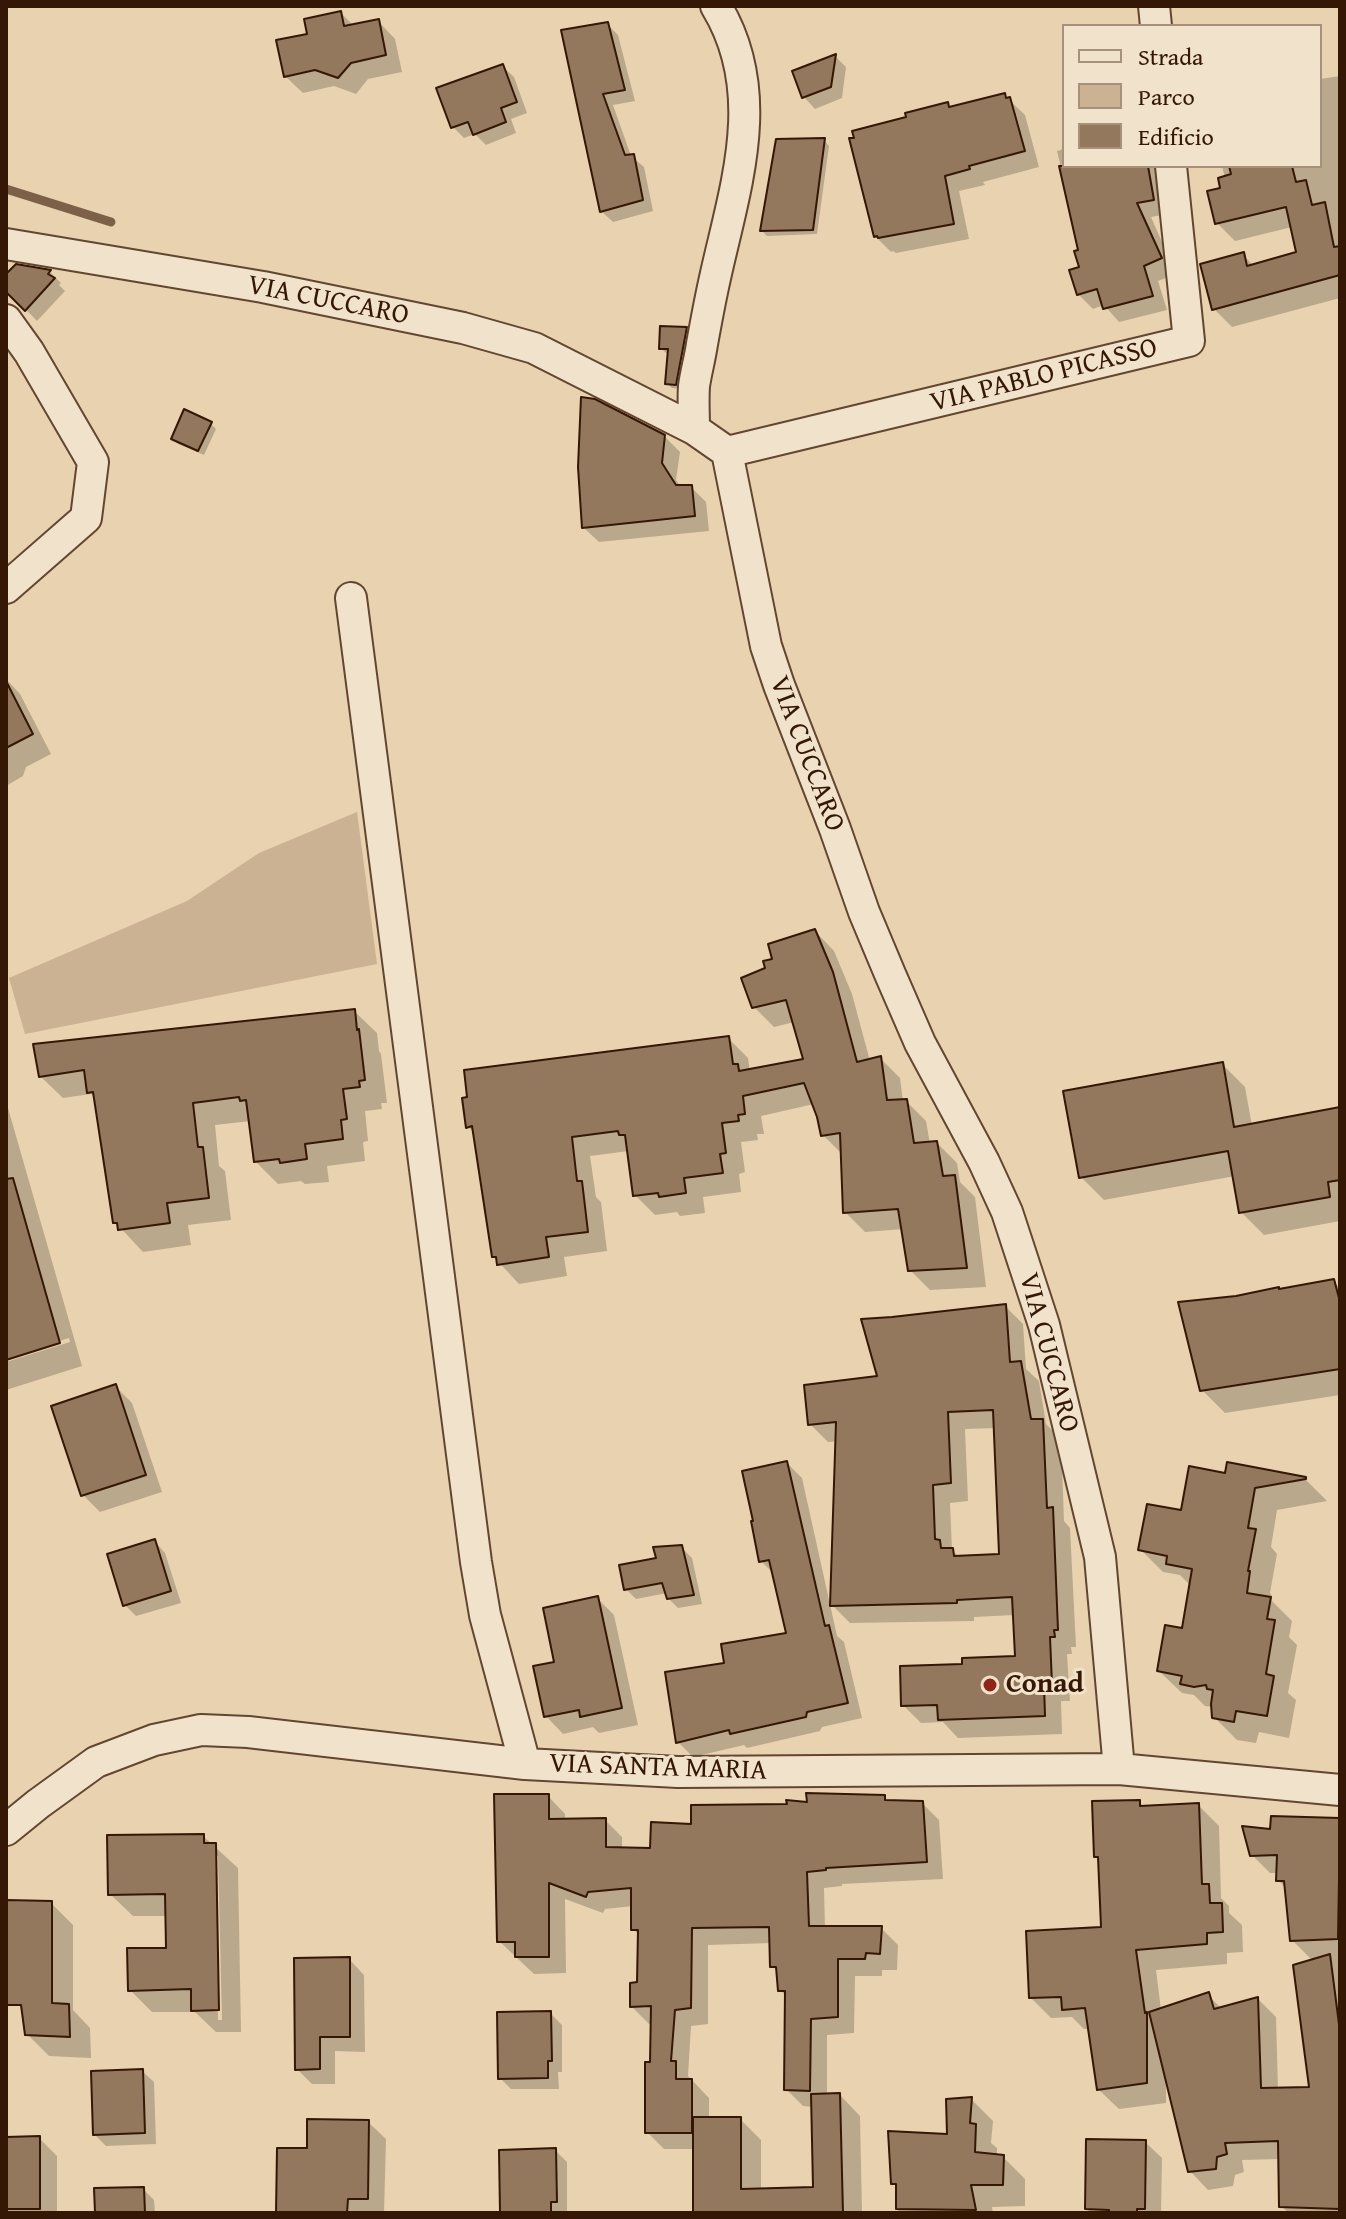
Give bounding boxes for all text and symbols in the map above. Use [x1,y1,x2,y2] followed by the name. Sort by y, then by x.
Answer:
[1062,24,1322,168] legend
[1138,39,1203,74] text: Strada
[1138,79,1195,114] text: Parco
[1138,119,1214,154] text: Edificio
[245,269,411,333] street label: VIA CUCCARO
[927,332,1161,420] street label: VIA PABLO PICASSO
[761,672,851,836] street label: VIA CUCCARO
[1011,1270,1085,1436] street label: VIA CUCCARO
[1006,1668,1084,1702] place label: Conad
[981,1676,999,1694] marker: Conad
[549,1747,767,1789] street label: VIA SANTA MARIA

